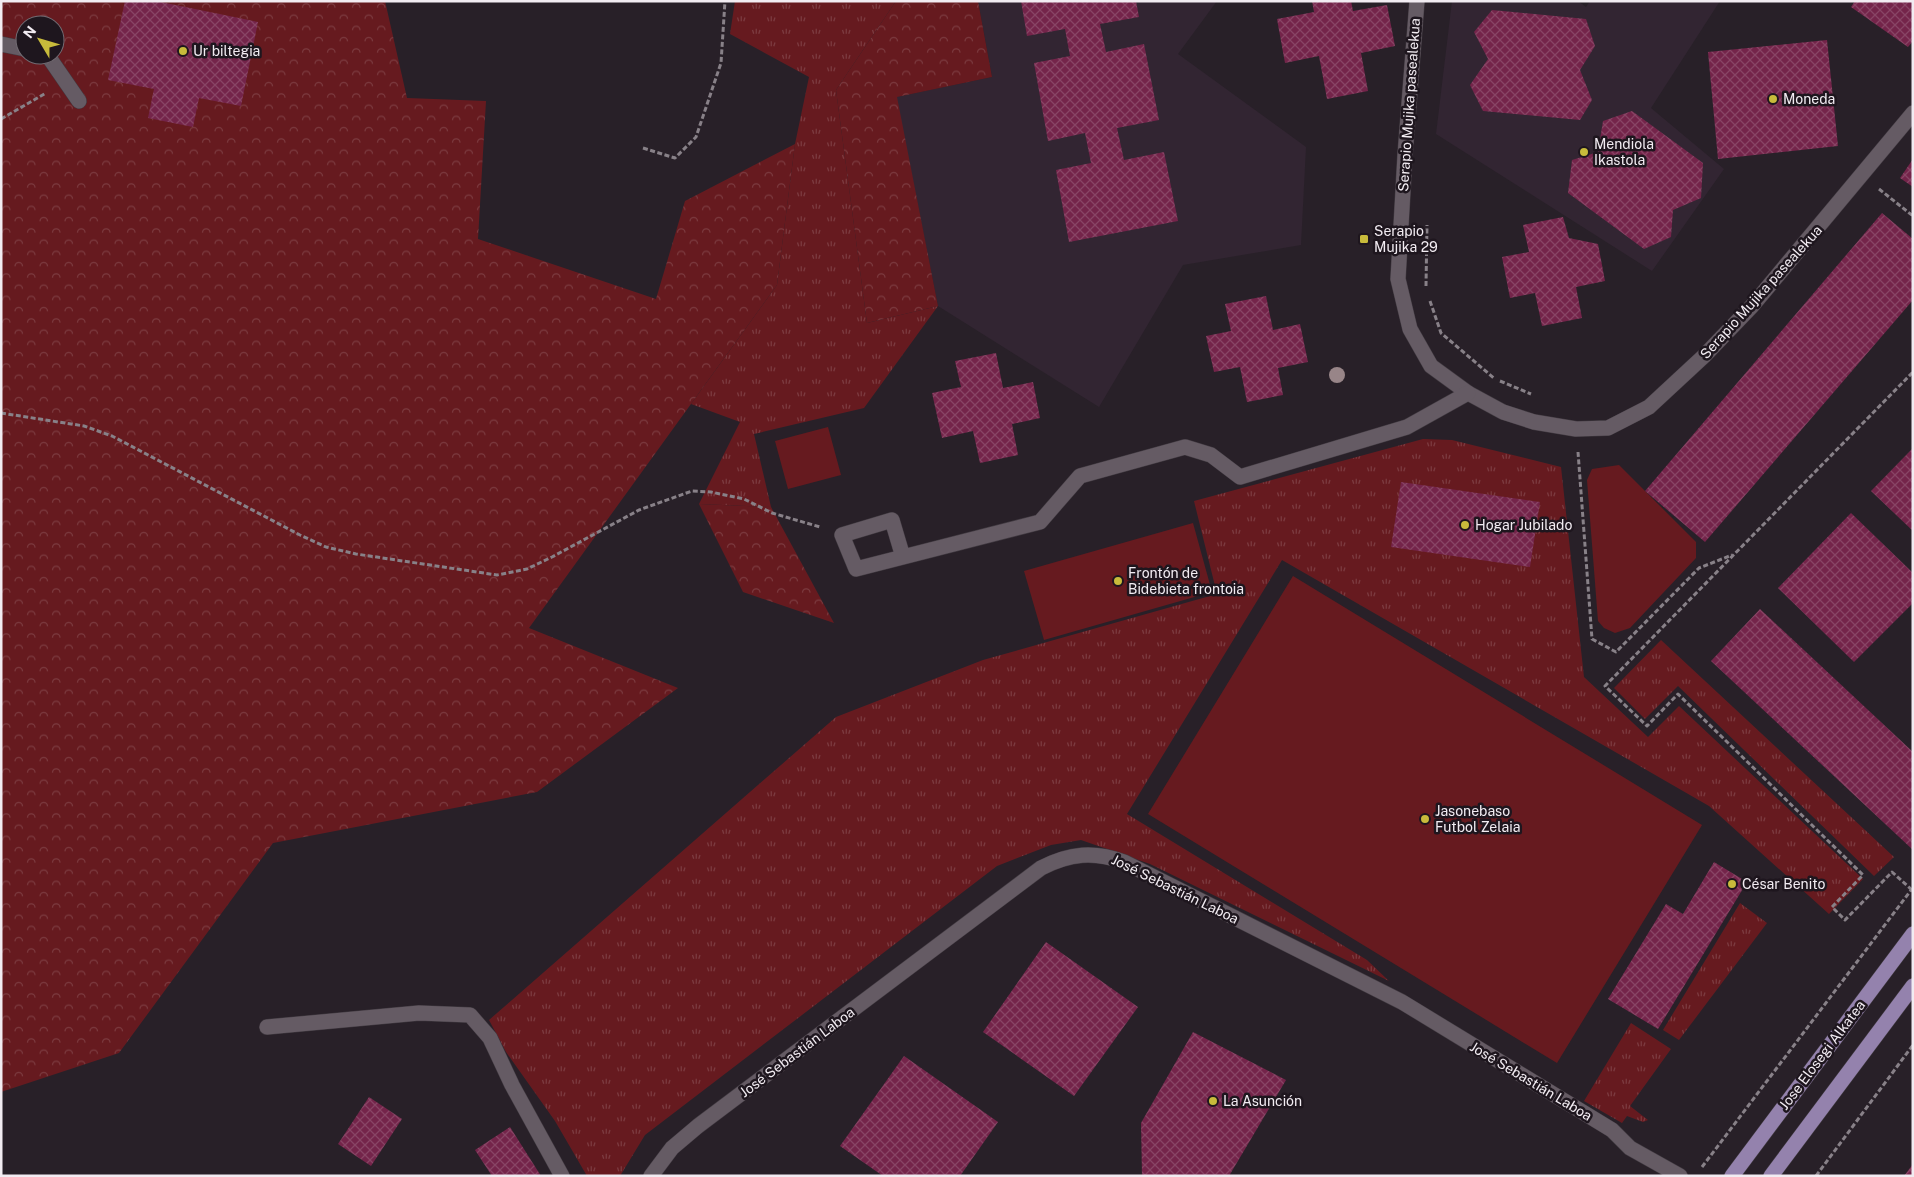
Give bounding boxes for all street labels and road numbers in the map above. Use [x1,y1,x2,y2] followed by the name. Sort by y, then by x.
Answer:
[1395,18,1423,192] street label: Serapio Mujika pasealekua
[1697,222,1825,362] street label: Serapio Mujika pasealekua
[1109,851,1241,927] street label: José Sebastián Laboa
[1776,997,1868,1113] street label: Jose Elosegi Alkatea
[736,1004,858,1100] street label: José Sebastián Laboa
[1467,1038,1595,1124] street label: José Sebastián Laboa

